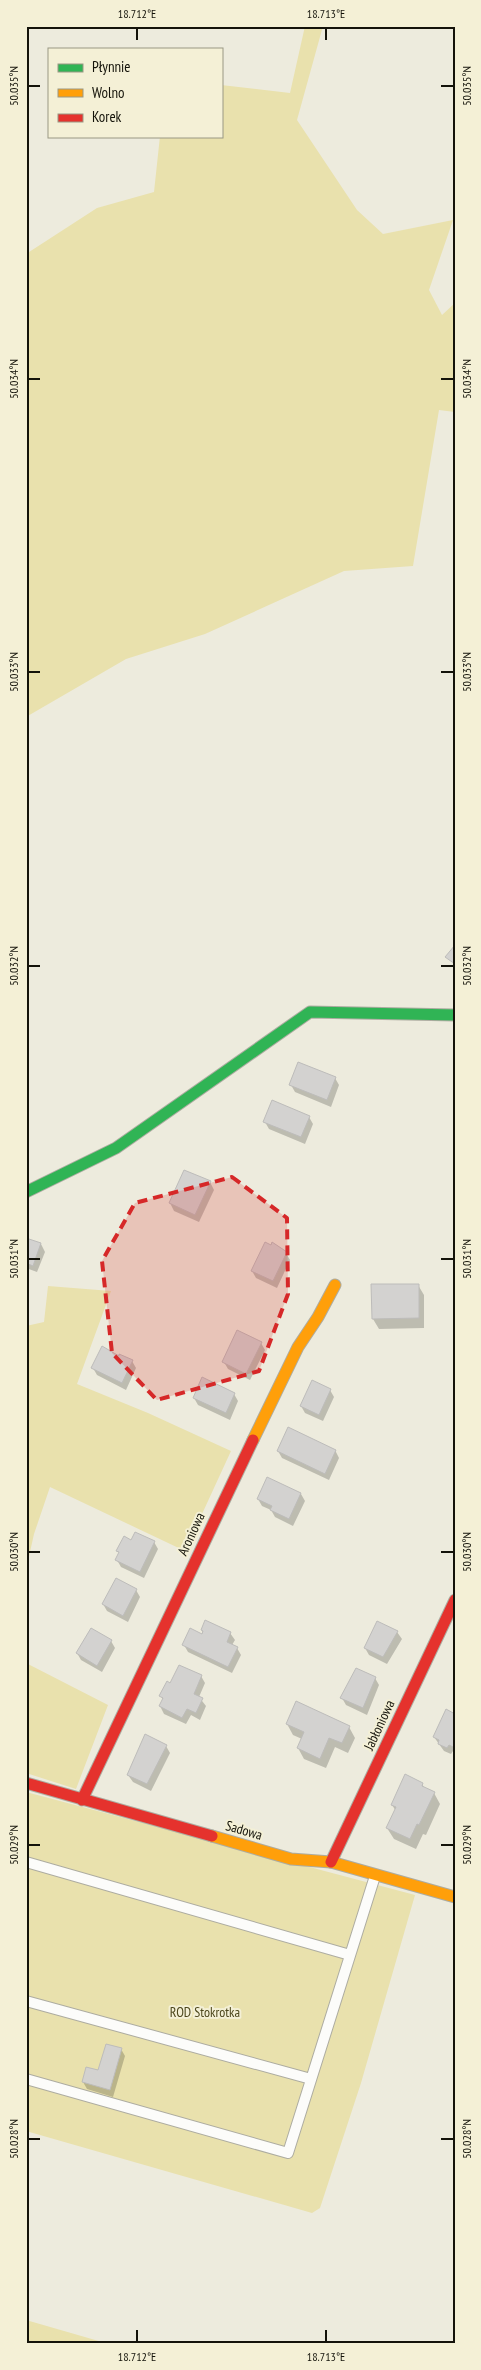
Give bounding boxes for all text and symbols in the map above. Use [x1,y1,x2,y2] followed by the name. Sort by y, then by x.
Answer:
[118,6,156,21] text: 18.712°E
[307,6,345,21] text: 18.713°E
[48,48,222,138] legend
[92,57,131,76] text: Płynnie
[6,66,21,106] text: 50.035°N
[459,66,474,106] text: 50.035°N
[92,83,125,102] text: Wolno
[92,107,122,126] text: Korek
[6,359,21,399] text: 50.034°N
[459,359,474,399] text: 50.034°N
[6,652,21,692] text: 50.033°N
[459,652,474,692] text: 50.033°N
[6,946,21,986] text: 50.032°N
[459,946,474,986] text: 50.032°N
[6,1239,21,1279] text: 50.031°N
[459,1239,474,1279] text: 50.031°N
[173,1510,209,1558] street label: Aroniowa
[6,1532,21,1572] text: 50.030°N
[459,1532,474,1572] text: 50.030°N
[359,1697,398,1754] street label: Jabłoniowa
[224,1816,264,1844] street label: Sadowa
[6,1825,21,1865] text: 50.029°N
[459,1825,474,1865] text: 50.029°N
[170,2003,240,2021] park label: ROD Stokrotka
[6,2119,21,2159] text: 50.028°N
[459,2119,474,2159] text: 50.028°N
[118,2349,156,2364] text: 18.712°E
[307,2349,345,2364] text: 18.713°E

